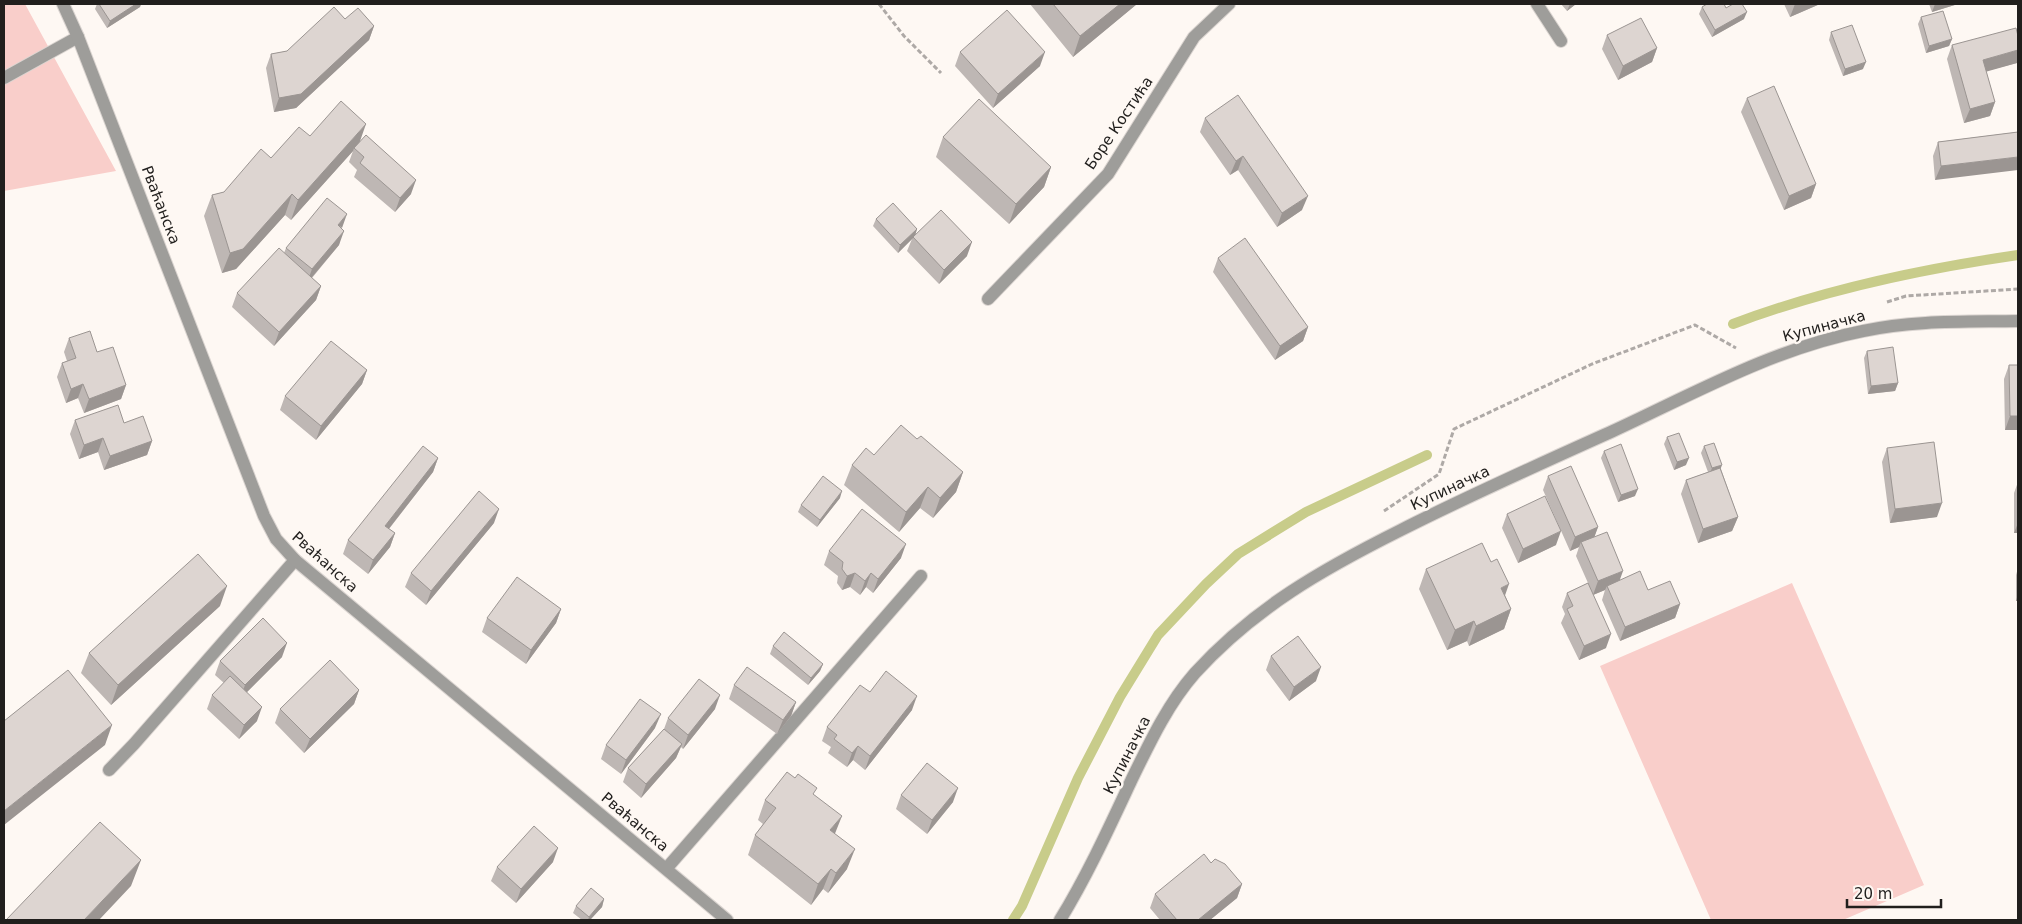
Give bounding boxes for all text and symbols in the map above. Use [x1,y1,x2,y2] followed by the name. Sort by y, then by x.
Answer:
[1081,73,1157,173] street label: Боре Костића
[138,163,184,247] street label: Рваћанска
[1781,306,1867,346] street label: Купиначка
[1408,462,1492,514] street label: Купиначка
[288,528,362,596] street label: Рваћанска
[1100,713,1154,797] street label: Купиначка
[598,789,672,855] street label: Рваћанска
[1847,876,1941,908] scale bar
[1854,885,1892,903] text: 20 m

